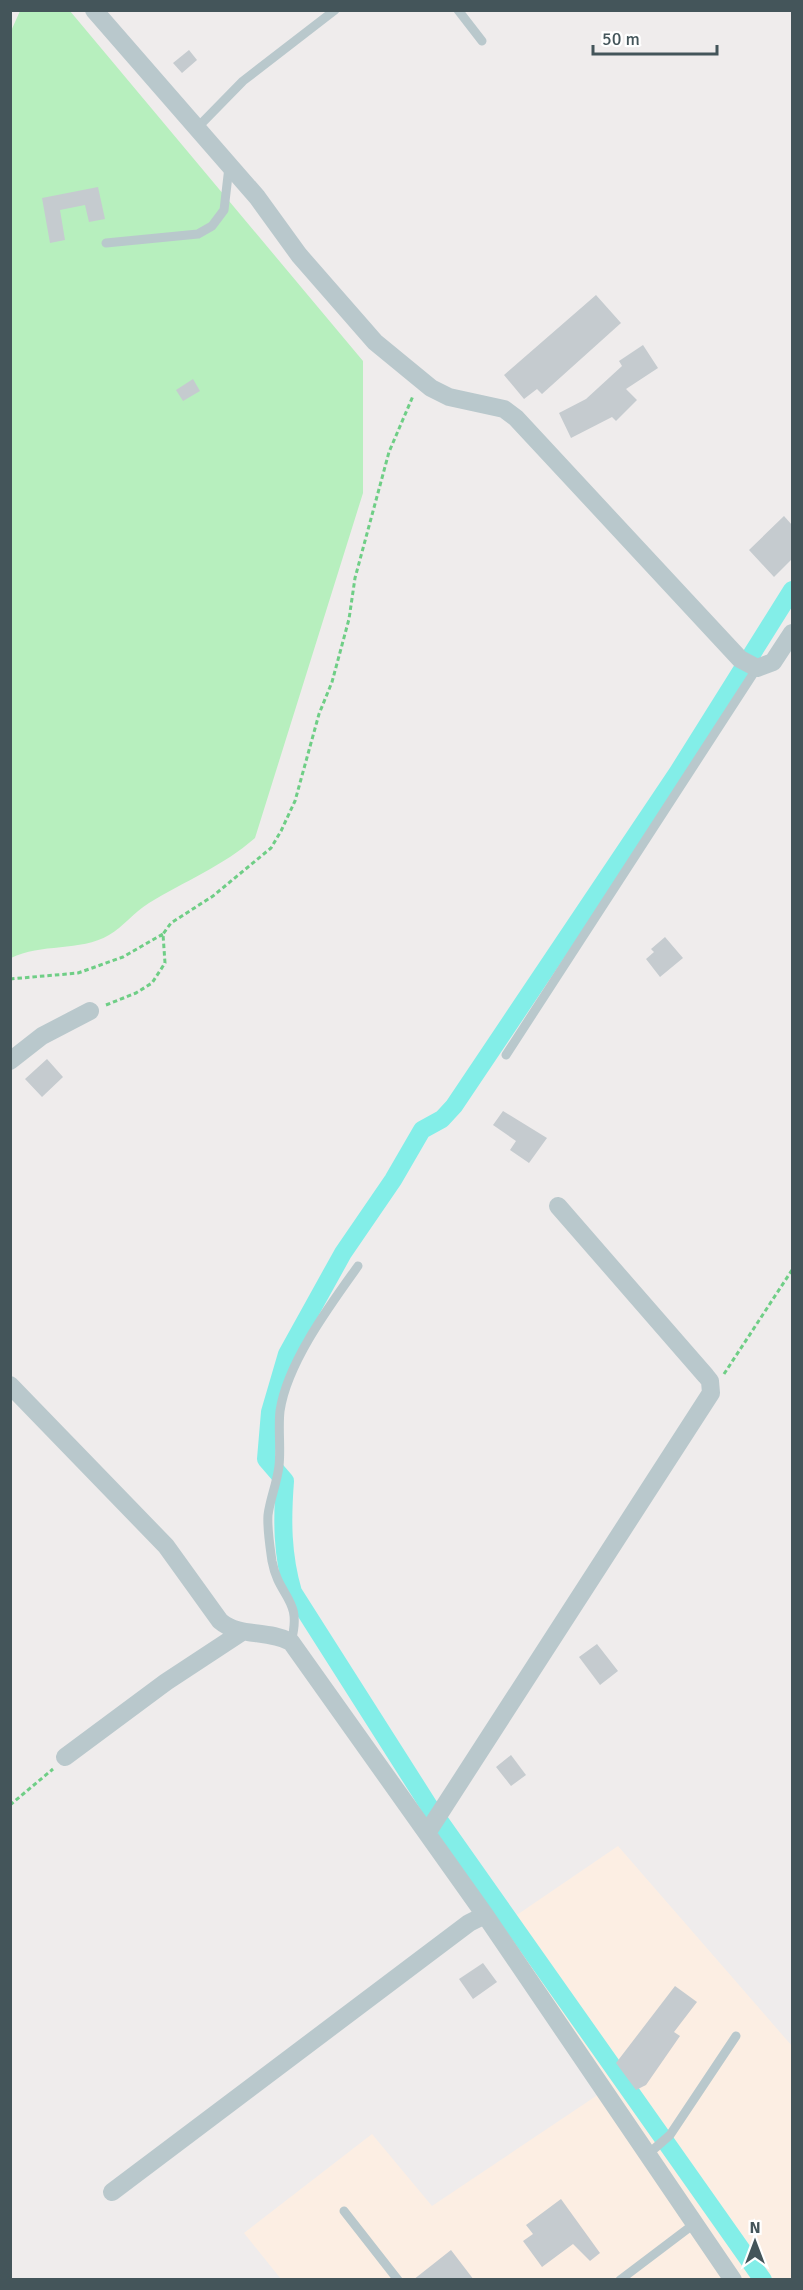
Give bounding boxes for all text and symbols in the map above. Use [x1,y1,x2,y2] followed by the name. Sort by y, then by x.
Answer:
[593,18,718,56] scale bar
[602,28,640,50] text: 50 m
[725,2212,785,2272] north arrow
[749,2218,761,2238] text: N

